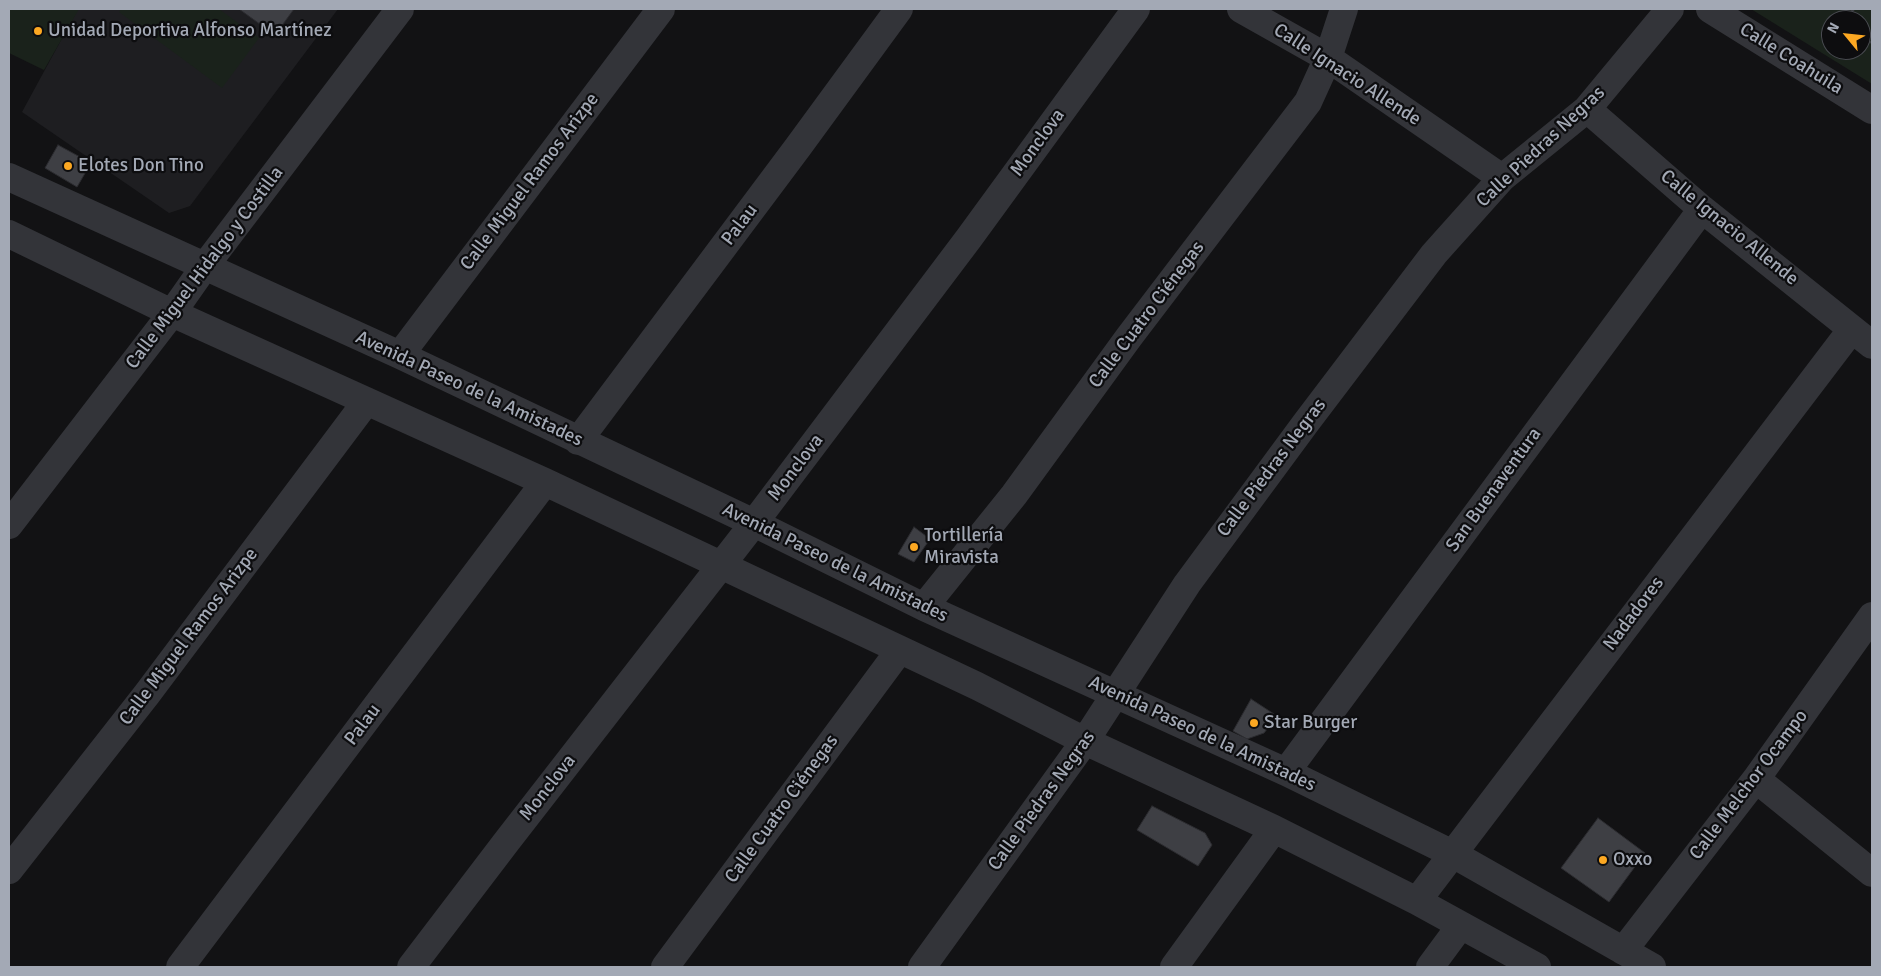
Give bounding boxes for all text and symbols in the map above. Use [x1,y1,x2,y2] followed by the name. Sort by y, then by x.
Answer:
[1821,10,1871,60] north arrow
[1735,18,1847,100] street label: Calle Coahuila
[1269,19,1425,131] street label: Calle Ignacio Allende
[48,20,332,42] place label: Unidad Deportiva Alfonso Martínez
[1823,20,1843,36] text: N
[32,25,44,37] marker: Unidad Deportiva Alfonso Martínez
[1472,82,1610,212] street label: Calle Piedras Negras
[456,89,604,275] street label: Calle Miguel Ramos Arizpe
[1006,105,1070,181] street label: Monclova
[78,155,204,177] place label: Elotes Don Tino
[62,160,74,172] marker: Elotes Don Tino
[121,162,289,374] street label: Calle Miguel Hidalgo y Costilla
[1655,165,1803,291] street label: Calle Ignacio Allende
[717,200,763,250] street label: Palau
[1084,237,1210,393] street label: Calle Cuatro Ciénegas
[352,326,586,452] street label: Avenida Paseo de la Amistades
[1213,394,1331,542] street label: Calle Piedras Negras
[1441,424,1547,556] street label: San Buenaventura
[763,430,829,506] street label: Monclova
[719,498,951,628] street label: Avenida Paseo de la Amistades
[924,525,1003,569] place label: Tortillería Miravista
[908,541,920,553] marker: Tortillería Miravista
[115,544,263,730] street label: Calle Miguel Ramos Arizpe
[1599,573,1669,655] street label: Nadadores
[1085,671,1319,797] street label: Avenida Paseo de la Amistades
[340,700,386,750] street label: Palau
[1685,705,1813,865] street label: Calle Melchor Ocampo
[1264,712,1357,734] place label: Star Burger
[1248,717,1260,729] marker: Star Burger
[984,727,1100,875] street label: Calle Piedras Negras
[720,730,844,888] street label: Calle Cuatro Ciénegas
[515,750,581,826] street label: Monclova
[1613,849,1652,871] place label: Oxxo
[1597,854,1609,866] marker: Oxxo

